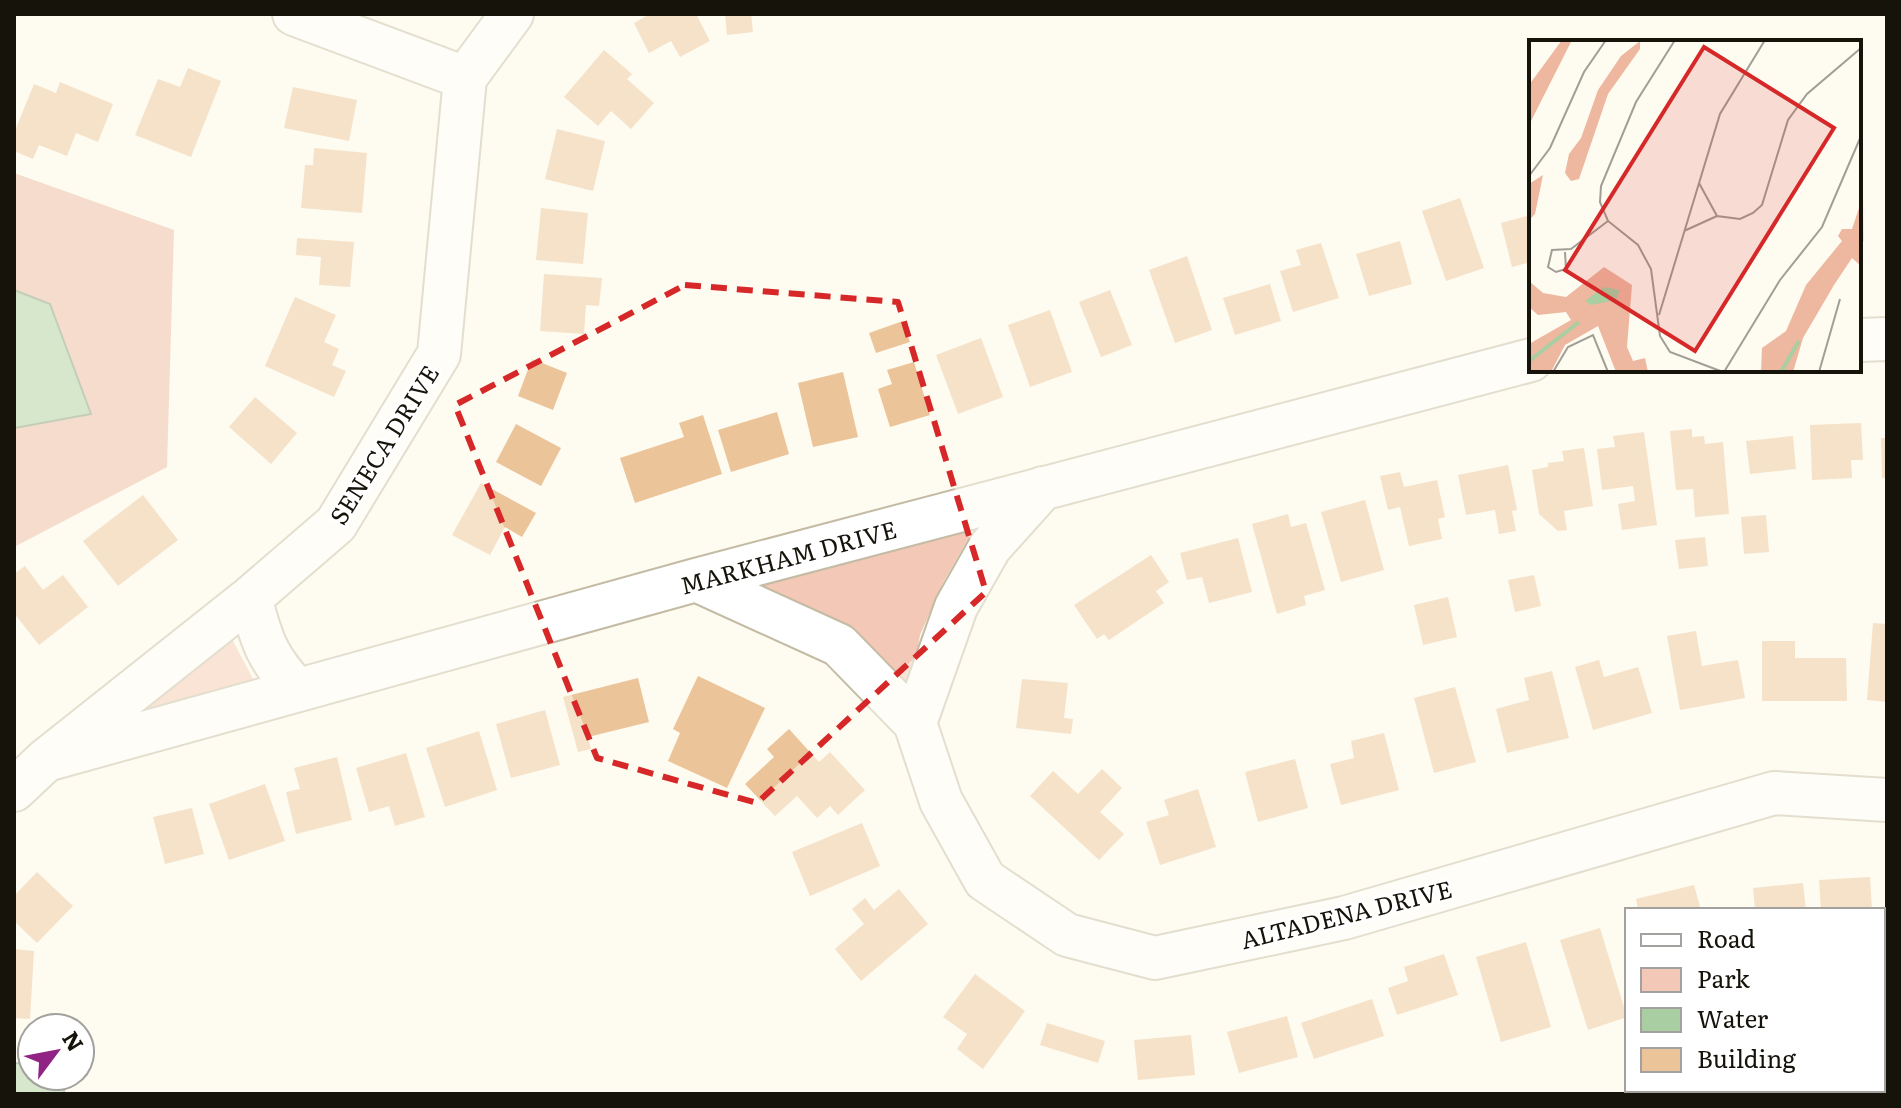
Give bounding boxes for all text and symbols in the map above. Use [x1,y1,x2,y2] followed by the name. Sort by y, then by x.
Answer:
[1529,40,1861,372] inset map
[320,357,446,531] street label: SENECA DRIVE
[676,510,900,602] street label: MARKHAM DRIVE
[1237,870,1455,956] street label: ALTADENA DRIVE
[1625,908,1885,1092] legend
[1697,920,1756,955] text: Road
[1697,960,1750,995] text: Park
[1697,1000,1769,1035] text: Water
[16,1012,96,1092] north arrow
[55,1024,93,1057] text: N
[1697,1040,1796,1075] text: Building

